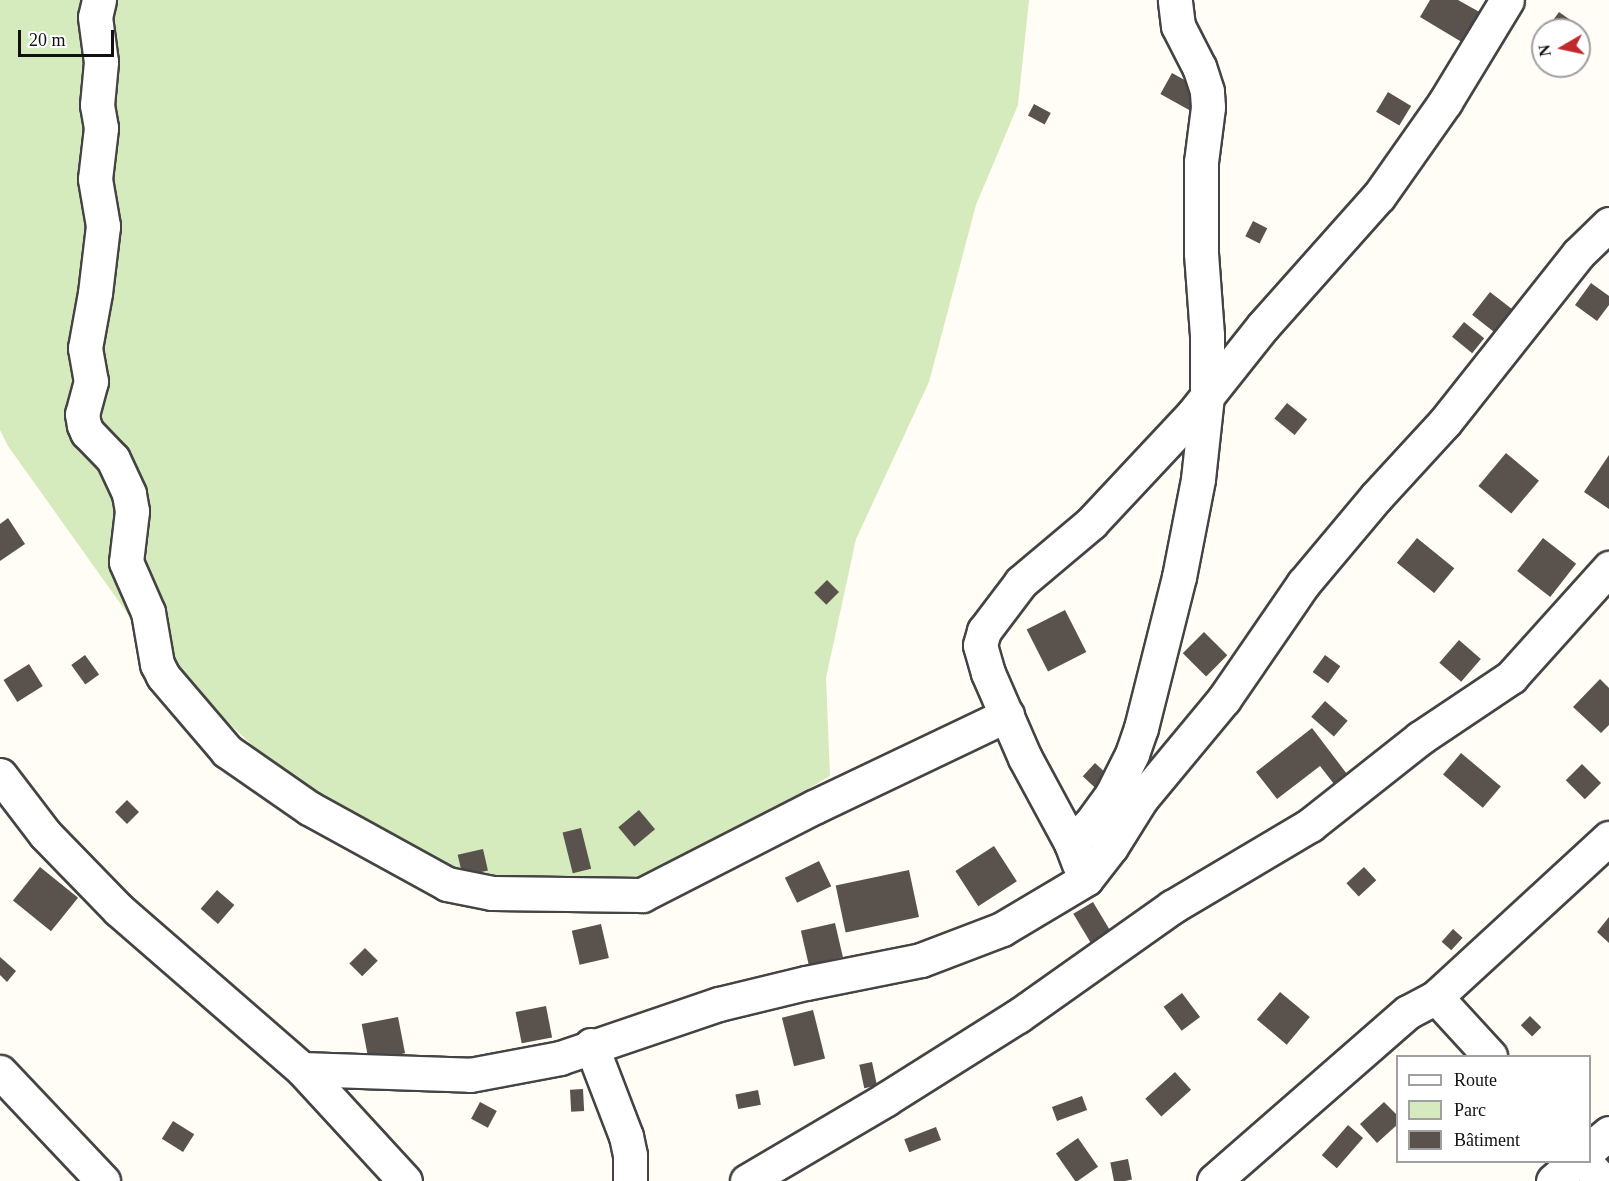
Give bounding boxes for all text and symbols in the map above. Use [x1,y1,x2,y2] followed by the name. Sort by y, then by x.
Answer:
[21,18,117,56] scale bar
[1531,18,1591,78] north arrow
[29,30,66,50] text: 20 m
[1535,44,1554,58] text: N
[1396,1055,1591,1163] legend
[1454,1070,1497,1090] text: Route
[1454,1100,1486,1120] text: Parc
[1454,1130,1520,1150] text: Bâtiment

